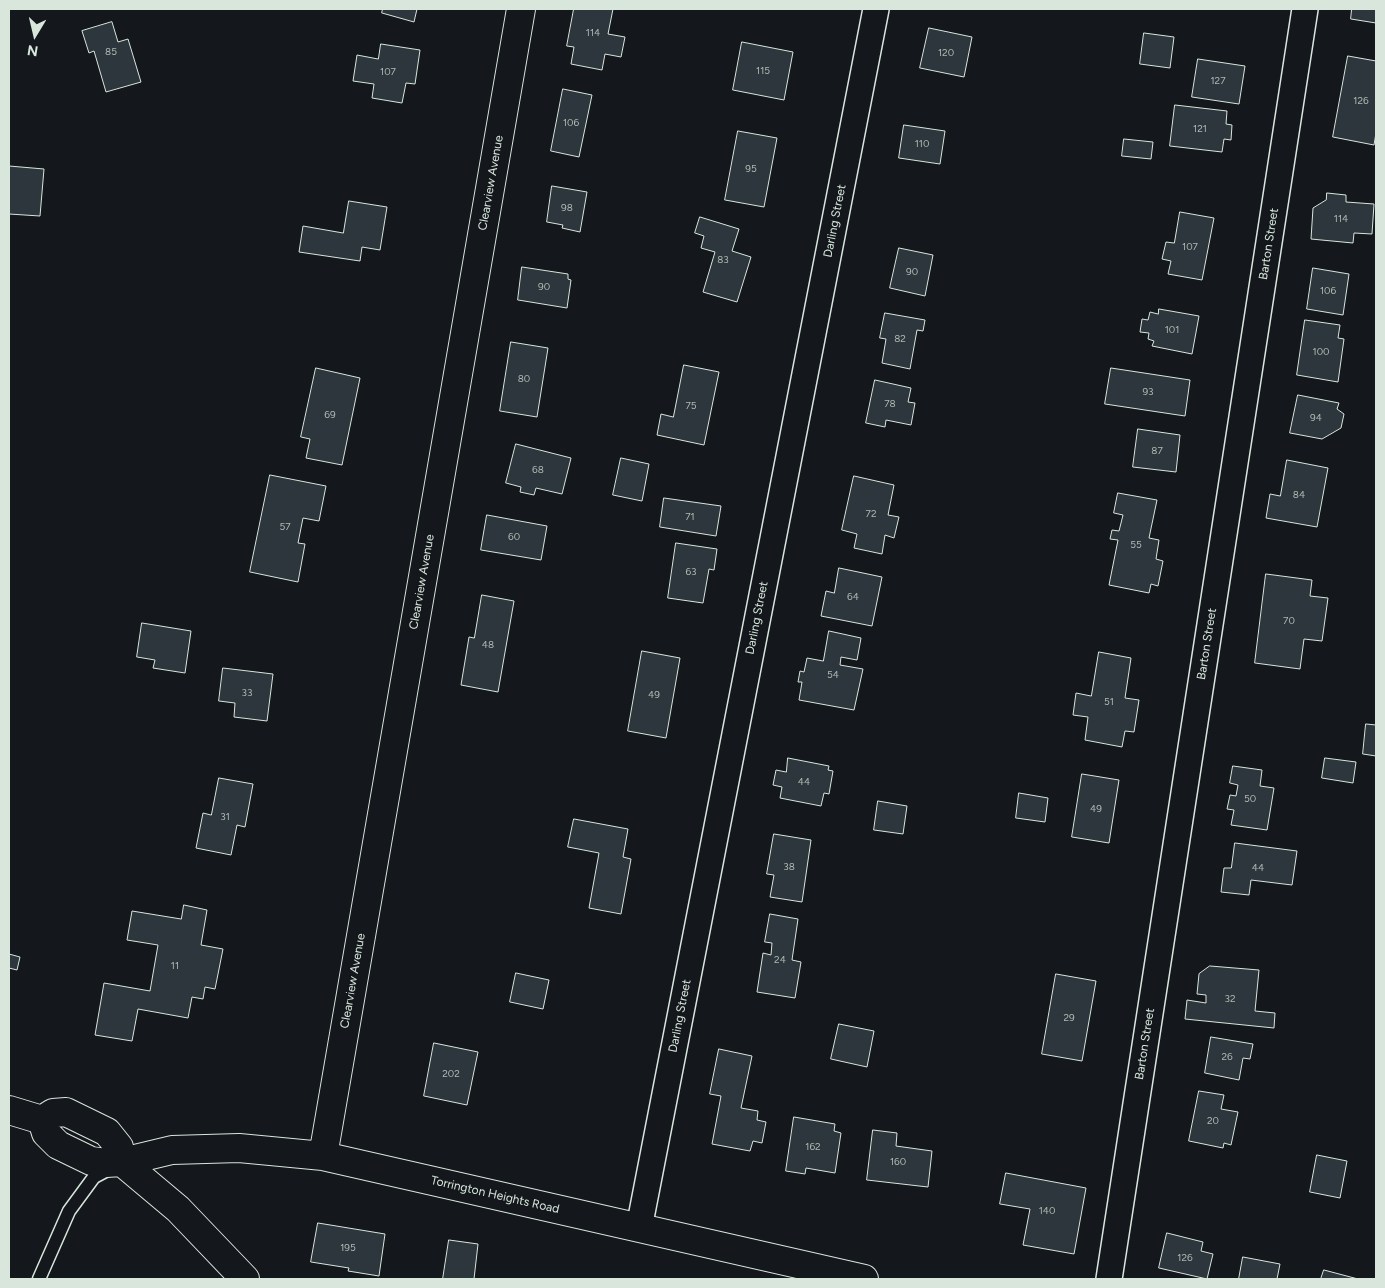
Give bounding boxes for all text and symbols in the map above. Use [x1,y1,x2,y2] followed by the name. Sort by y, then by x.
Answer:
[10,10,60,60] north arrow
[586,27,600,39] house number: 114
[26,41,39,60] text: N
[105,46,117,58] house number: 85
[938,47,954,59] house number: 120
[756,65,770,77] house number: 115
[380,66,396,78] house number: 107
[1210,75,1226,87] house number: 127
[1353,95,1369,107] house number: 126
[563,117,579,129] house number: 106
[1193,123,1207,135] house number: 121
[476,134,506,232] street label: Clearview Avenue
[915,138,929,150] house number: 110
[745,163,757,175] house number: 95
[821,183,849,259] street label: Darling Street
[561,202,573,214] house number: 98
[1256,207,1282,281] street label: Barton Street
[1334,213,1348,225] house number: 114
[1182,241,1198,253] house number: 107
[717,254,729,266] house number: 83
[906,266,918,278] house number: 90
[538,281,550,293] house number: 90
[1320,285,1336,297] house number: 106
[1165,324,1179,336] house number: 101
[894,333,906,345] house number: 82
[1313,346,1329,358] house number: 100
[518,373,530,385] house number: 80
[1142,386,1154,398] house number: 93
[884,398,896,410] house number: 78
[685,400,697,412] house number: 75
[324,409,336,421] house number: 69
[1310,412,1322,424] house number: 94
[1151,445,1163,457] house number: 87
[532,464,544,476] house number: 68
[1293,489,1305,501] house number: 84
[866,508,876,520] house number: 72
[685,511,695,523] house number: 71
[279,521,291,533] house number: 57
[508,531,520,543] house number: 60
[407,533,437,631] street label: Clearview Avenue
[1130,539,1142,551] house number: 55
[685,566,697,578] house number: 63
[743,580,771,656] street label: Darling Street
[847,591,859,603] house number: 64
[1194,607,1220,681] street label: Barton Street
[1283,615,1295,627] house number: 70
[482,639,494,651] house number: 48
[827,669,839,681] house number: 54
[242,687,252,699] house number: 33
[648,689,660,701] house number: 49
[1104,696,1114,708] house number: 51
[798,776,810,788] house number: 44
[1244,793,1256,805] house number: 50
[1090,803,1102,815] house number: 49
[220,811,230,823] house number: 31
[783,861,795,873] house number: 38
[1252,862,1264,874] house number: 44
[338,932,368,1030] street label: Clearview Avenue
[774,954,786,966] house number: 24
[171,960,179,972] house number: 11
[666,978,694,1054] street label: Darling Street
[1224,993,1236,1005] house number: 32
[1132,1007,1158,1081] street label: Barton Street
[1063,1012,1075,1024] house number: 29
[1221,1051,1233,1063] house number: 26
[442,1068,460,1080] house number: 202
[1207,1115,1219,1127] house number: 20
[805,1141,821,1153] house number: 162
[890,1156,906,1168] house number: 160
[429,1173,561,1217] street label: Torrington Heights Road
[1039,1205,1055,1217] house number: 140
[340,1242,356,1254] house number: 195
[1177,1252,1193,1264] house number: 126

